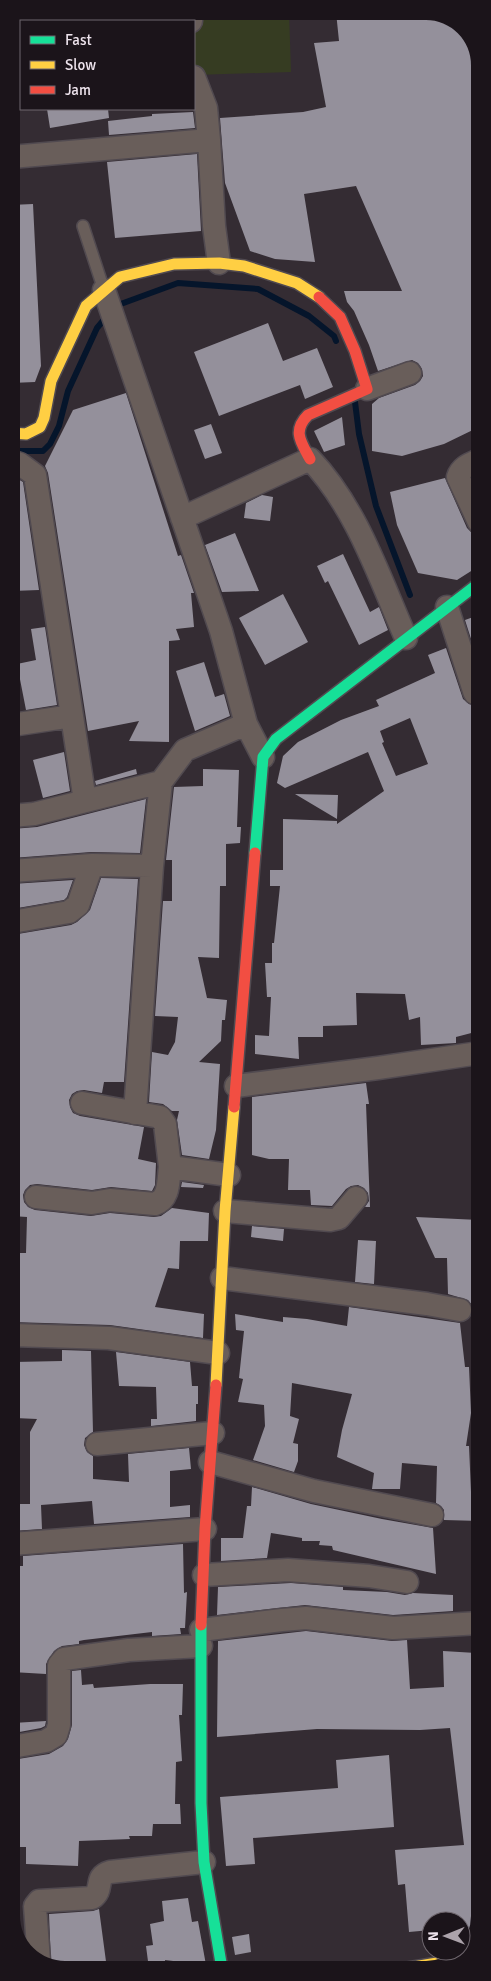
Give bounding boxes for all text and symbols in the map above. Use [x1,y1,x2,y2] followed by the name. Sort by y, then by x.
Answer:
[20,20,195,110] legend
[65,31,92,49] text: Fast
[65,56,96,74] text: Slow
[65,81,91,99] text: Jam
[421,1911,471,1961] north arrow
[425,1931,442,1941] text: N

